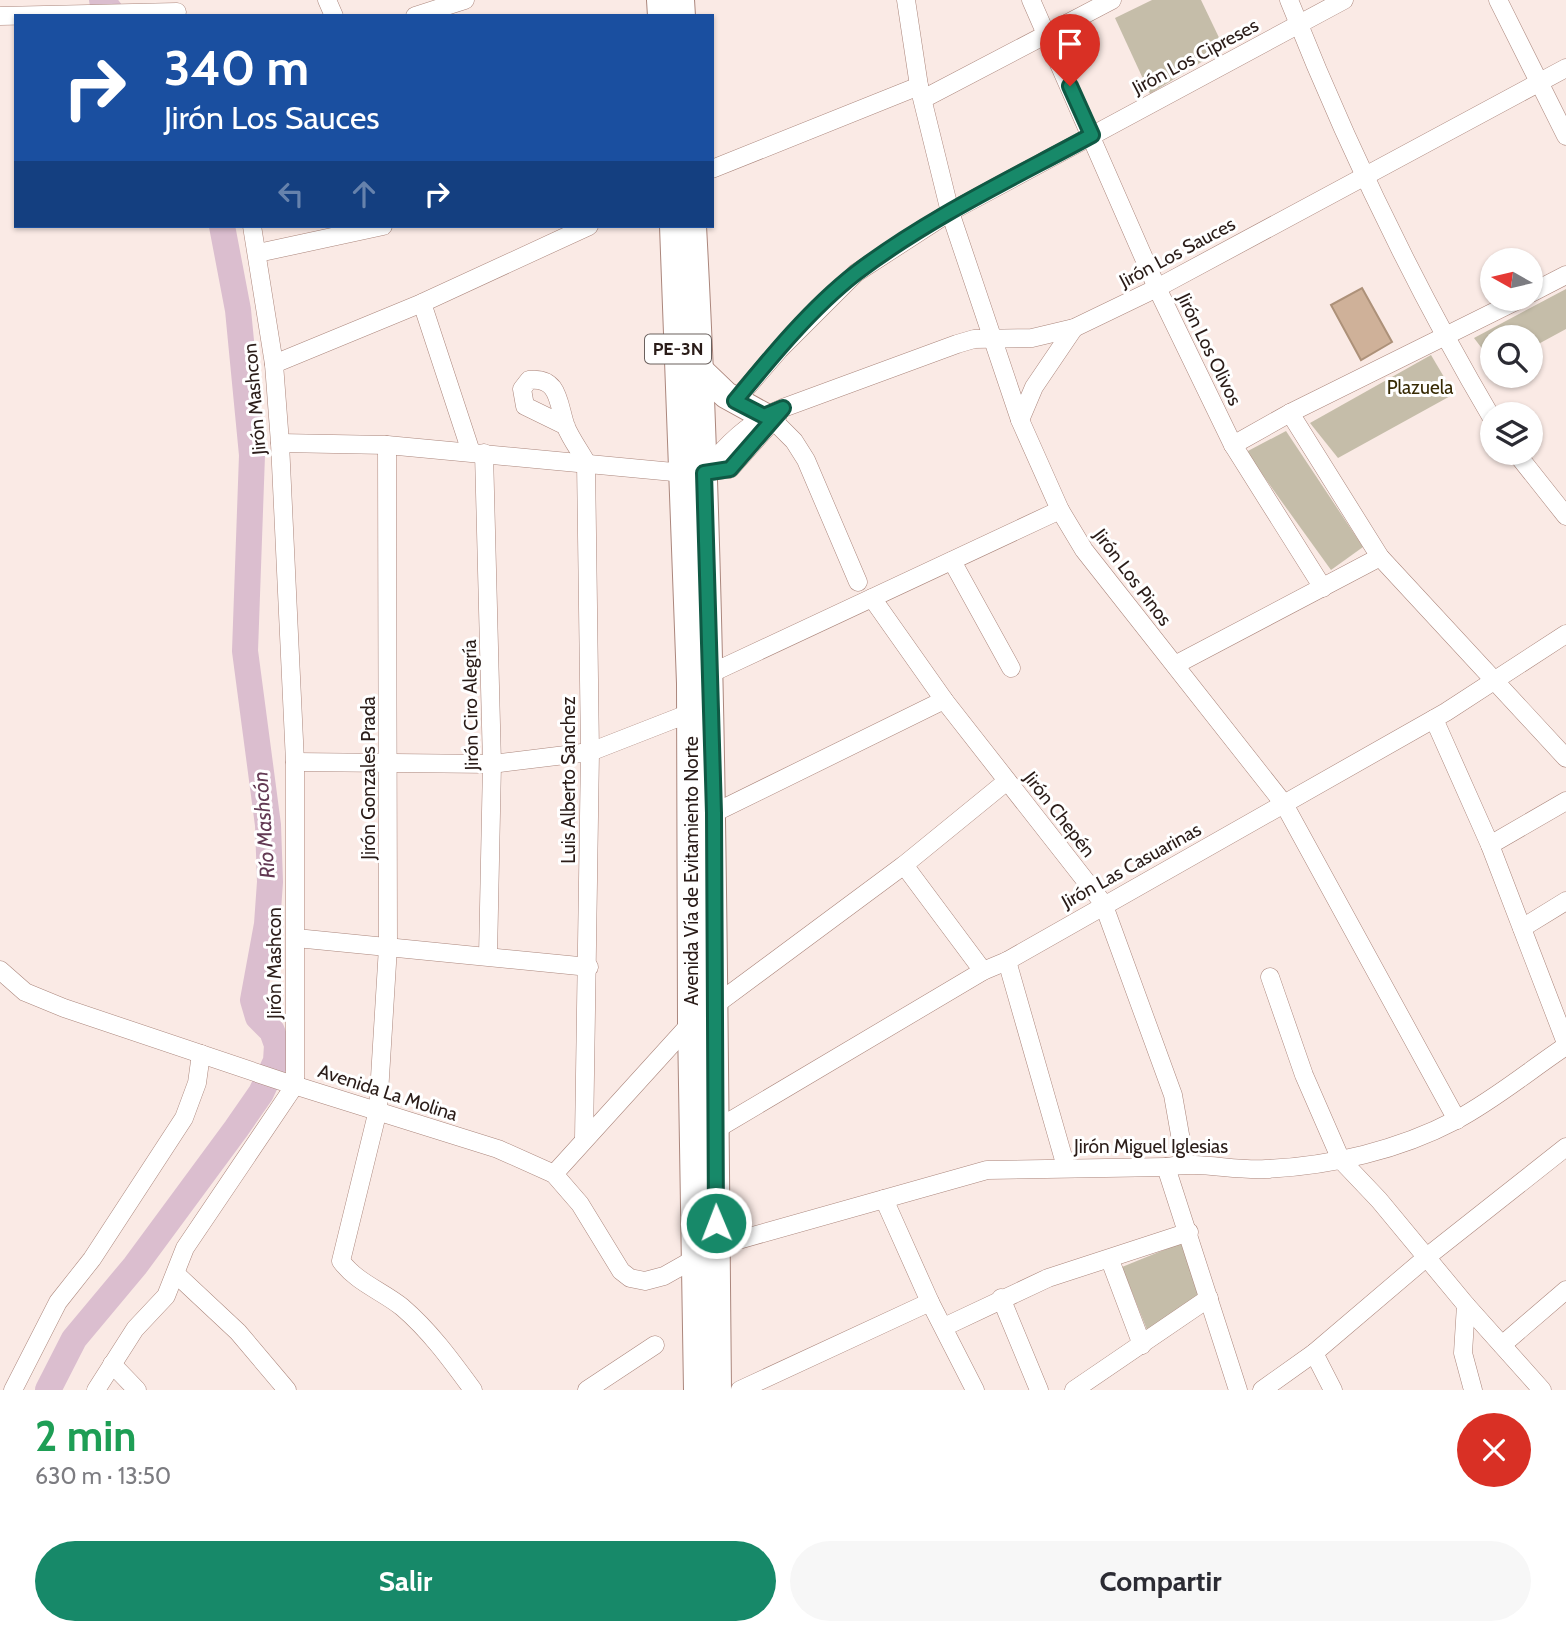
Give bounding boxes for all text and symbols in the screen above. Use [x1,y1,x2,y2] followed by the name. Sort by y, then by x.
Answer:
[1127,13,1262,100] street label: Jirón Los Cipreses
[1040,14,1100,86] pin
[1051,25,1089,63] icon: arrive
[164,38,309,97] text: 340 m
[49,42,140,133] icon: right
[164,98,380,137] text: Jirón Los Sauces
[272,175,310,213] icon: left
[345,175,383,213] icon: ahead
[418,175,456,213] icon: right
[1114,212,1239,293] street label: Jirón Los Sauces
[1480,248,1544,312] north arrow
[1480,248,1543,465] map controls
[1172,288,1247,409] street label: Jirón Los Olivos
[1480,325,1543,388] button: search
[645,334,711,363] road number: PE-3N
[238,342,271,457] street label: Jirón Mashcon
[1387,376,1453,399] park label: Plazuela
[1480,402,1543,465] button: layers
[1088,523,1177,630] street label: Jirón Los Pinos
[458,639,483,772] street label: Jirón Ciro Alegría
[357,696,380,861] street label: Jirón Gonzales Prada
[557,696,580,864] street label: Luis Alberto Sanchez
[680,736,703,1006] street label: Avenida Vía de Evitamiento Norte
[1018,766,1100,862] street label: Jirón Chepén
[247,771,280,879] water label: Río Mashcón
[1057,818,1205,914] street label: Jirón Las Casuarinas
[263,907,286,1020] street label: Jirón Mashcon
[315,1059,461,1126] street label: Avenida La Molina
[1073,1135,1228,1158] street label: Jirón Miguel Iglesias
[679,1186,753,1260] position arrow
[35,1410,136,1462] text: 2 min
[1457,1413,1531,1487] button: close
[35,1462,171,1490] text: 630 m · 13:50
[35,1541,776,1621] button: Salir
[790,1541,1531,1621] button: Compartir

